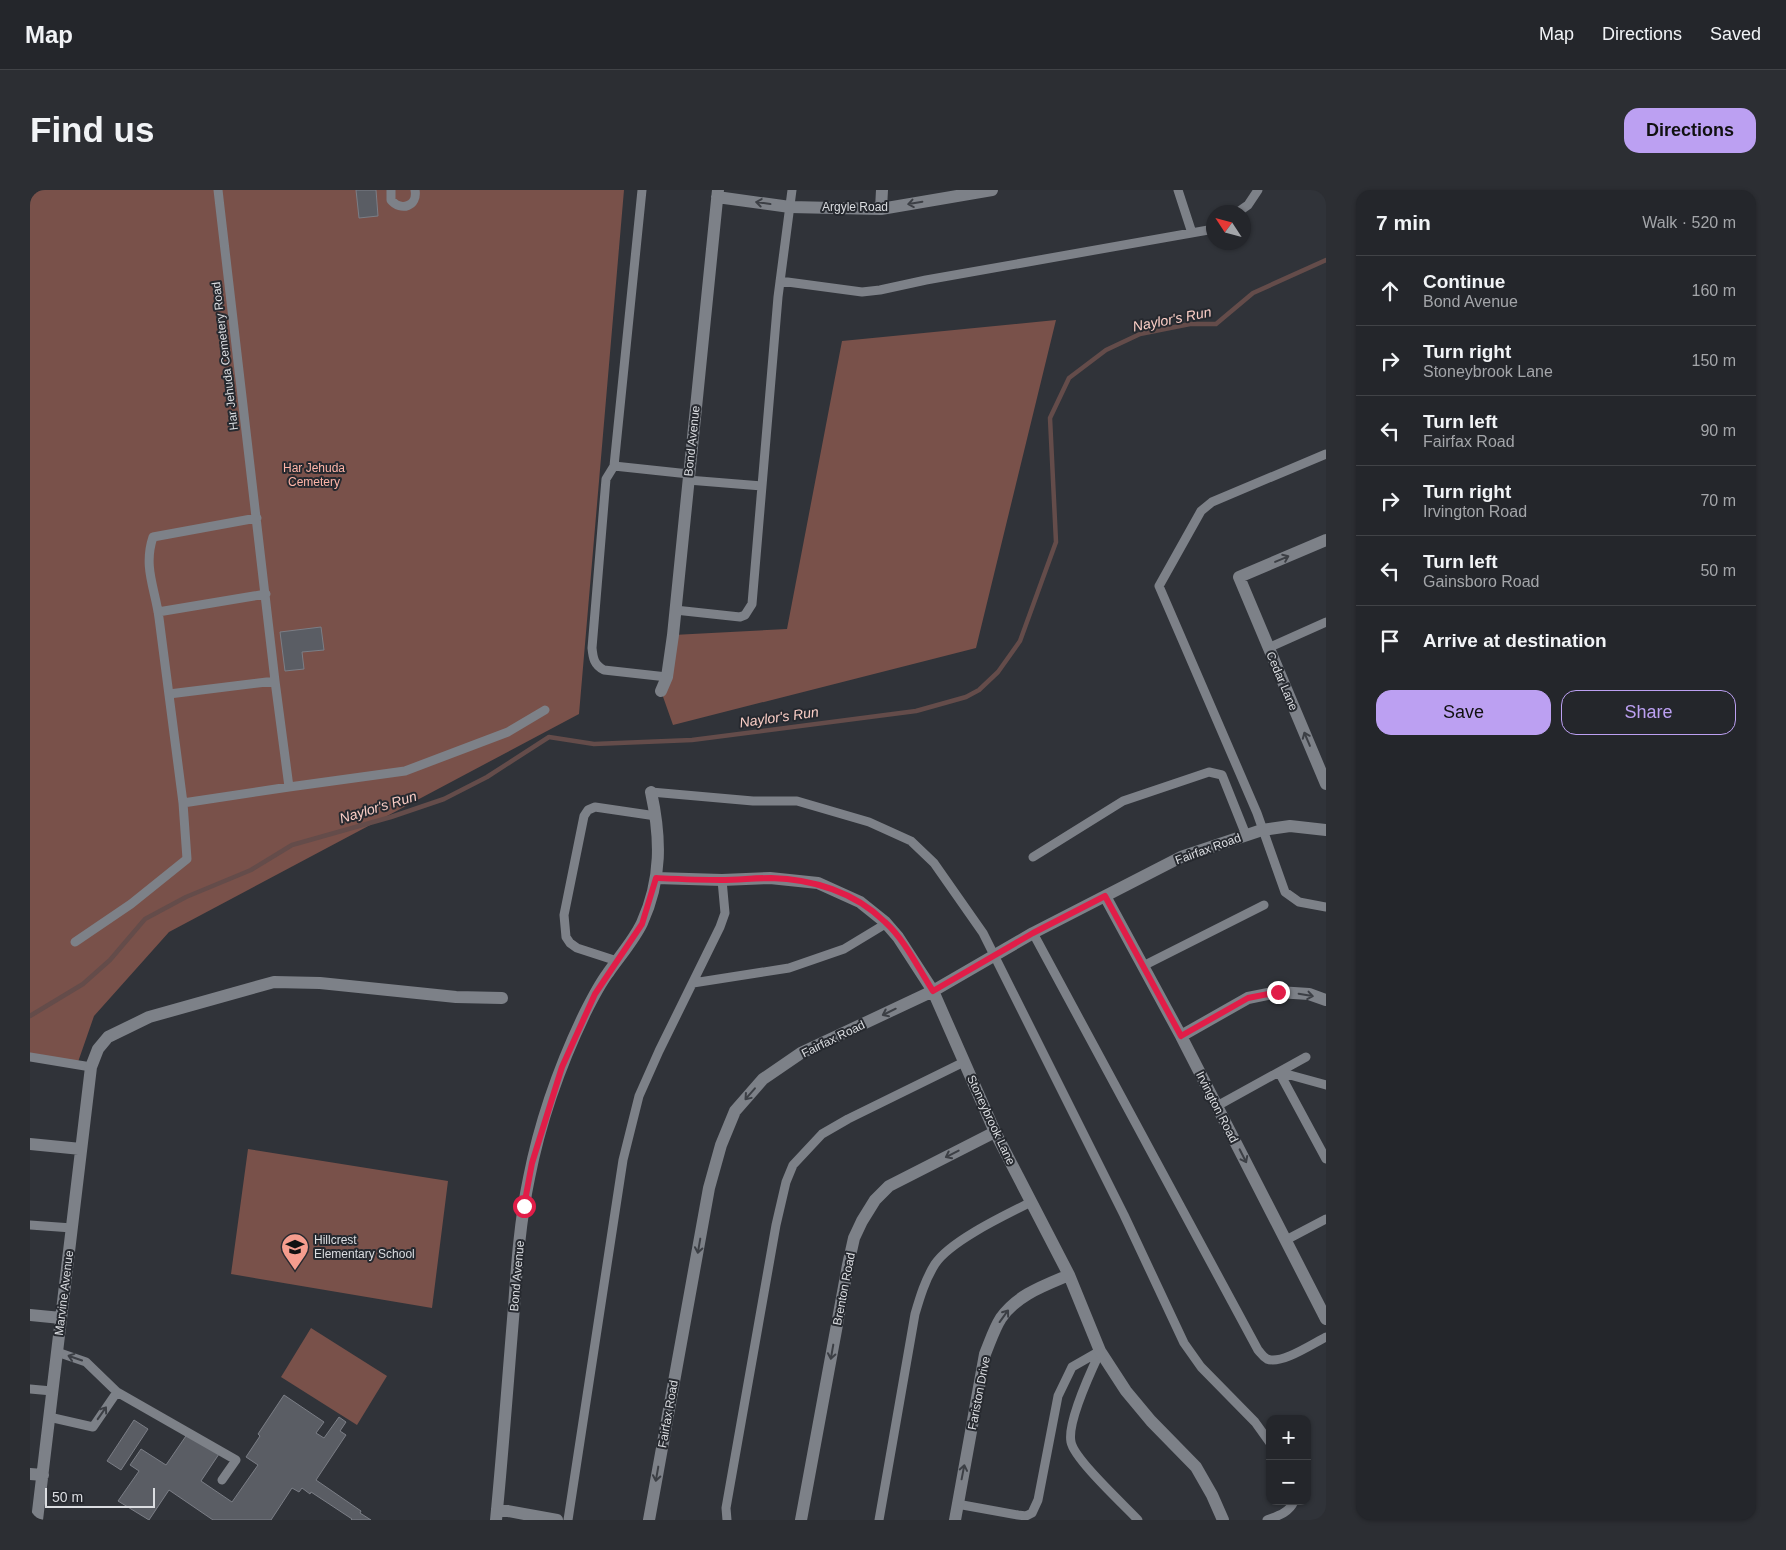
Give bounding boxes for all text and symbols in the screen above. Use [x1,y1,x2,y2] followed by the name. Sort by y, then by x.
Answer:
[25,21,73,48] text: Map
[1539,24,1574,44] text: Map
[1602,24,1682,44] text: Directions
[1710,24,1761,44] text: Saved
[1624,108,1756,153] button: Directions
[30,110,154,149] text: Find us
[755,198,771,208] one-way arrow
[908,199,924,209] one-way arrow
[822,200,888,214] street label: Argyle Road
[1206,205,1251,250] north arrow
[1376,211,1431,234] text: 7 min
[1642,214,1736,231] text: Walk · 520 m
[1423,271,1505,292] text: Continue
[1376,277,1404,305] icon: ahead
[209,281,241,431] street label: Har Jehuda Cemetery Road
[1692,282,1736,299] text: 160 m
[1423,293,1518,310] text: Bond Avenue
[1131,304,1213,334] water label: Naylor's Run
[1423,341,1511,362] text: Turn right
[1376,347,1404,375] icon: right
[1692,352,1736,369] text: 150 m
[1423,363,1553,380] text: Stoneybrook Lane
[681,405,703,477] street label: Bond Avenue
[1423,411,1498,432] text: Turn left
[1376,417,1404,445] icon: left
[1700,422,1736,439] text: 90 m
[1423,433,1515,450] text: Fairfax Road
[283,461,345,489] park label: Har Jehuda Cemetery
[1423,481,1511,502] text: Turn right
[1376,487,1404,515] icon: right
[1700,492,1736,509] text: 70 m
[1423,503,1527,520] text: Irvington Road
[1423,551,1498,572] text: Turn left
[1275,553,1290,562] one-way arrow
[1376,557,1404,585] icon: left
[1700,562,1736,579] text: 50 m
[1423,573,1540,590] text: Gainsboro Road
[1376,627,1404,655] icon: arrive
[1423,630,1607,651] text: Arrive at destination
[1263,649,1301,713] street label: Cedar Lane
[1376,690,1551,735] button: Save
[1561,690,1736,735] button: Share
[738,704,820,730] water label: Naylor's Run
[1302,732,1311,747] one-way arrow
[338,788,419,826] water label: Naylor's Run
[1173,831,1243,867] street label: Fairfax Road
[1267,981,1290,1004] route end
[1298,990,1314,1000] one-way arrow
[882,1007,897,1017] one-way arrow
[799,1018,867,1060] street label: Fairfax Road
[1193,1069,1241,1145] street label: Irvington Road
[964,1073,1018,1167] street label: Stoneybrook Lane
[745,1087,756,1100] one-way arrow
[1239,1148,1248,1163] one-way arrow
[944,1149,959,1159] one-way arrow
[513,1195,536,1218] route start
[280,1232,310,1271] school or university icon: Hillcrest Elementary School
[314,1233,415,1261] place label: Hillcrest Elementary School
[694,1237,703,1253] one-way arrow
[507,1240,527,1312] street label: Bond Avenue
[52,1249,76,1336] street label: Marvine Avenue
[830,1251,858,1327] street label: Brenton Road
[998,1310,1009,1323] one-way arrow
[826,1344,836,1360] one-way arrow
[67,1353,83,1363] one-way arrow
[965,1355,993,1431] street label: Fariston Drive
[655,1379,681,1449] street label: Fairfax Road
[97,1406,107,1420] one-way arrow
[1266,1415,1311,1505] map controls
[1266,1415,1311,1460] button: +
[1266,1460,1311,1505] button: −
[959,1464,969,1480] one-way arrow
[652,1466,662,1482] one-way arrow
[45,1485,155,1508] scale bar
[52,1489,83,1505] text: 50 m

